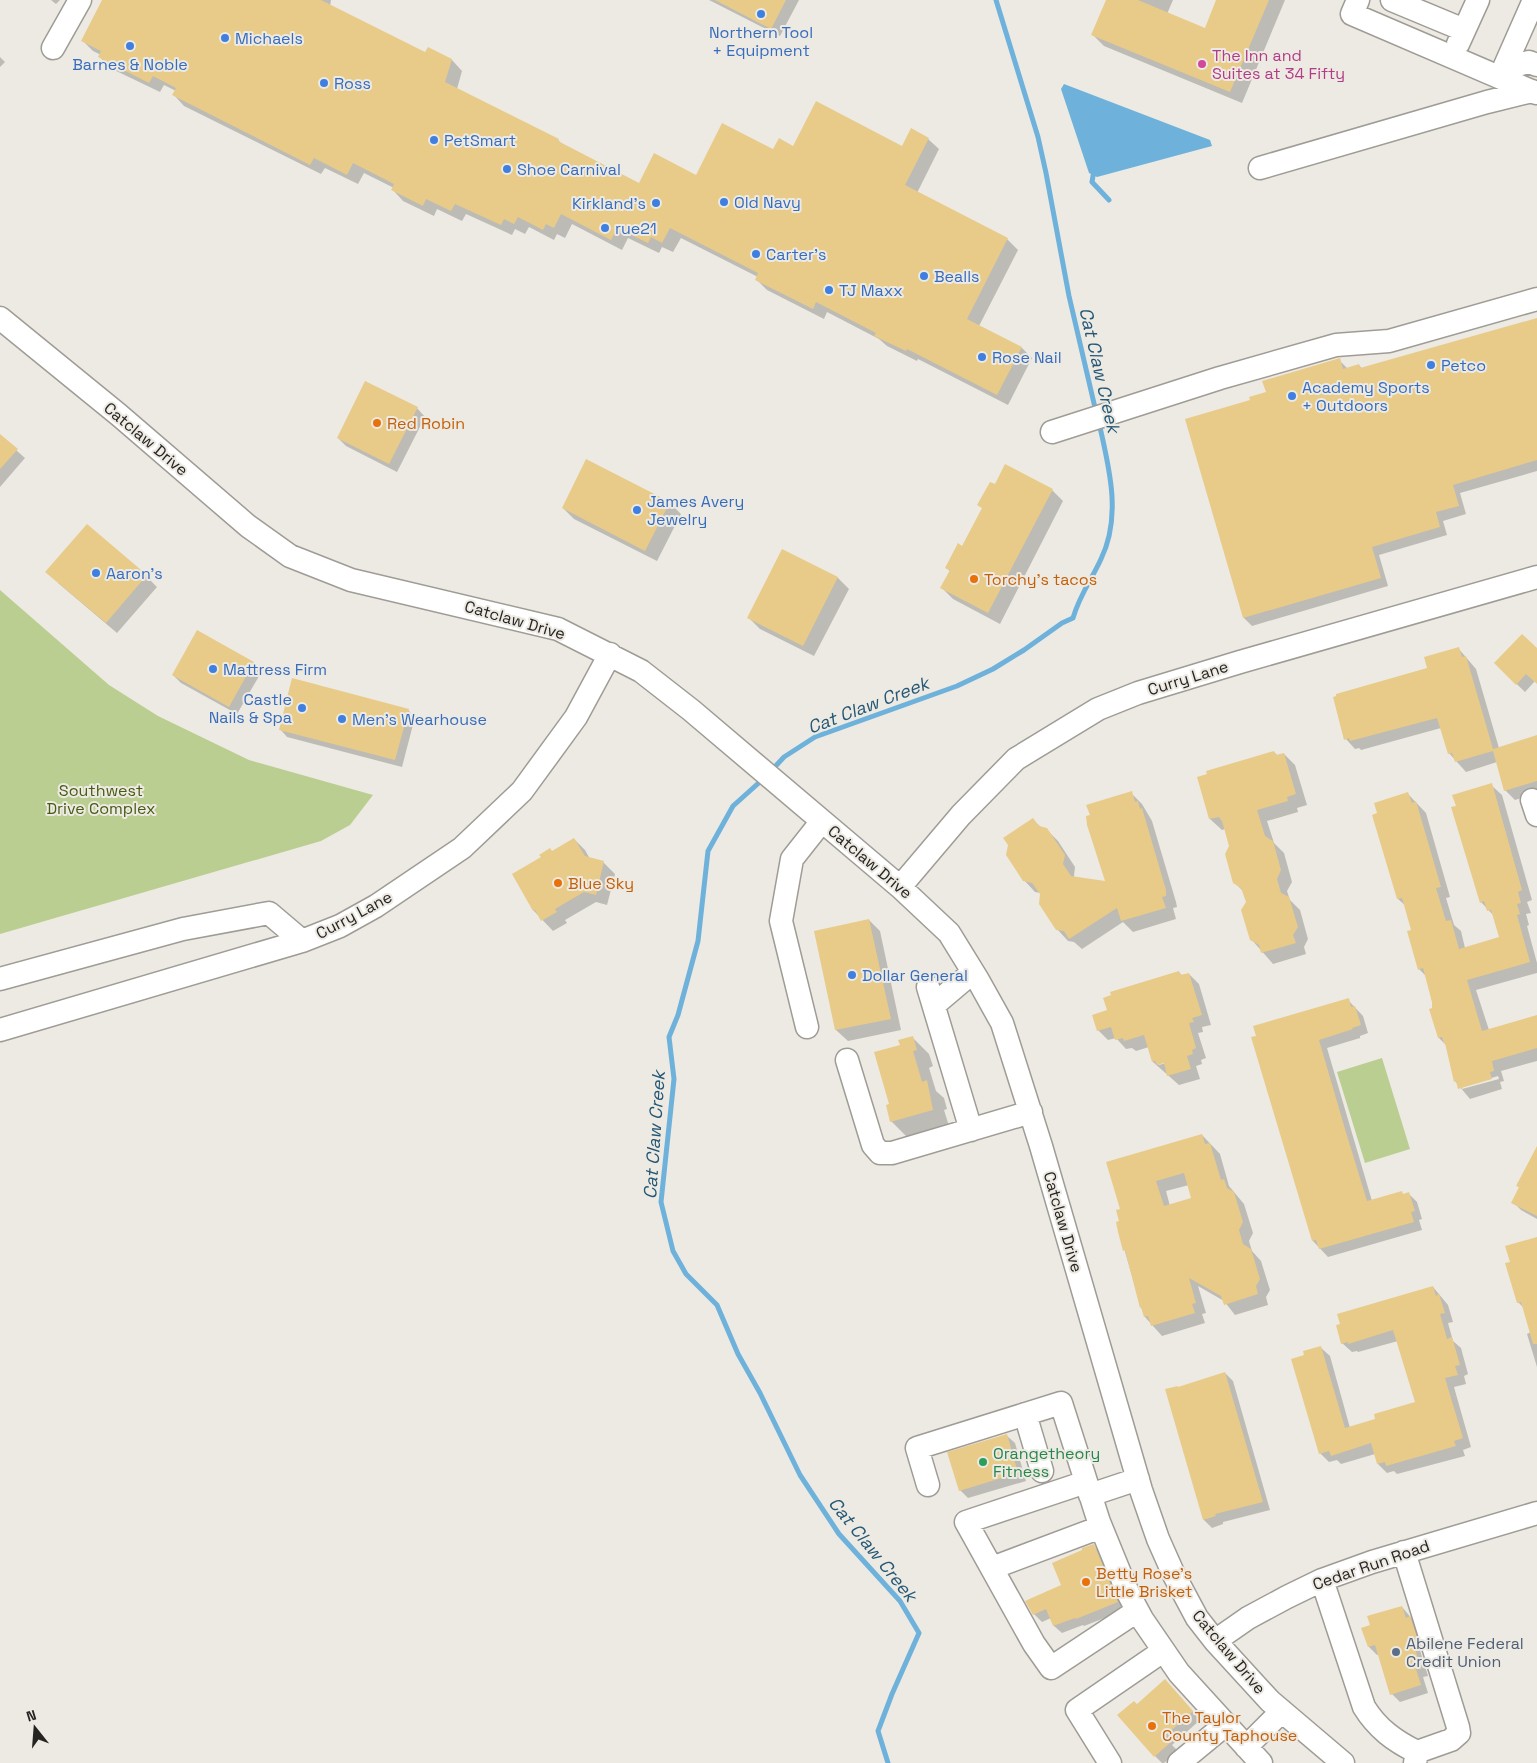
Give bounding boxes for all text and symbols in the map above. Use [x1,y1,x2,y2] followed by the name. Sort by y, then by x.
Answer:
[755,8,767,20] marker: Northern Tool + Equipment
[709,22,813,61] place label: Northern Tool + Equipment
[235,28,303,49] place label: Michaels
[219,32,231,44] marker: Michaels
[124,40,136,52] marker: Barnes & Noble
[1212,45,1345,84] place label: The Inn and Suites at 34 Fifty
[72,54,188,75] place label: Barnes & Noble
[1196,58,1208,70] marker: The Inn and Suites at 34 Fifty
[334,73,371,94] place label: Ross
[318,77,330,89] marker: Ross
[444,130,516,151] place label: PetSmart
[428,134,440,146] marker: PetSmart
[517,159,621,180] place label: Shoe Carnival
[501,163,513,175] marker: Shoe Carnival
[734,192,801,213] place label: Old Navy
[572,193,646,214] place label: Kirkland's
[718,196,730,208] marker: Old Navy
[650,197,662,209] marker: Kirkland's
[615,218,657,239] place label: rue21
[599,222,611,234] marker: rue21
[766,244,826,265] place label: Carter's
[750,248,762,260] marker: Carter's
[934,266,980,287] place label: Bealls
[918,270,930,282] marker: Bealls
[839,280,903,301] place label: TJ Maxx
[823,284,835,296] marker: TJ Maxx
[1074,305,1126,437] water label: Cat Claw Creek
[992,347,1062,368] place label: Rose Nail
[976,351,988,363] marker: Rose Nail
[1441,355,1486,376] place label: Petco
[1425,359,1437,371] marker: Petco
[1302,377,1430,416] place label: Academy Sports + Outdoors
[1286,390,1298,402] marker: Academy Sports + Outdoors
[99,398,193,480] street label: Catclaw Drive
[387,413,465,434] place label: Red Robin
[371,417,383,429] marker: Red Robin
[647,491,744,530] place label: James Avery Jewelry
[631,504,643,516] marker: James Avery Jewelry
[106,563,163,584] place label: Aaron's
[90,567,102,579] marker: Aaron's
[984,569,1097,590] place label: Torchy's tacos
[968,573,980,585] marker: Torchy's tacos
[462,596,568,644] street label: Catclaw Drive
[1145,656,1231,700] street label: Curry Lane
[223,659,327,680] place label: Mattress Firm
[207,663,219,675] marker: Mattress Firm
[804,670,934,739] water label: Cat Claw Creek
[209,689,292,728] place label: Castle Nails & Spa
[296,702,308,714] marker: Castle Nails & Spa
[352,709,487,730] place label: Men's Wearhouse
[336,713,348,725] marker: Men's Wearhouse
[46,780,156,819] park label: Southwest Drive Complex
[823,821,917,903] street label: Catclaw Drive
[568,873,634,894] place label: Blue Sky
[552,877,564,889] marker: Blue Sky
[312,886,396,944] street label: Curry Lane
[862,965,968,986] place label: Dollar General
[846,969,858,981] marker: Dollar General
[638,1068,670,1200] water label: Cat Claw Creek
[1039,1169,1087,1275] street label: Catclaw Drive
[993,1443,1100,1482] place label: Orangetheory Fitness
[977,1456,989,1468] marker: Orangetheory Fitness
[824,1492,924,1608] water label: Cat Claw Creek
[1310,1535,1432,1595] street label: Cedar Run Road
[1096,1563,1192,1602] place label: Betty Rose's Little Brisket
[1080,1576,1092,1588] marker: Betty Rose's Little Brisket
[1188,1605,1270,1699] street label: Catclaw Drive
[1406,1633,1524,1672] place label: Abilene Federal Credit Union
[1390,1646,1402,1658] marker: Abilene Federal Credit Union
[10,1703,60,1753] north arrow
[24,1706,38,1726] text: N
[1162,1707,1297,1746] place label: The Taylor County Taphouse
[1146,1720,1158,1732] marker: The Taylor County Taphouse

